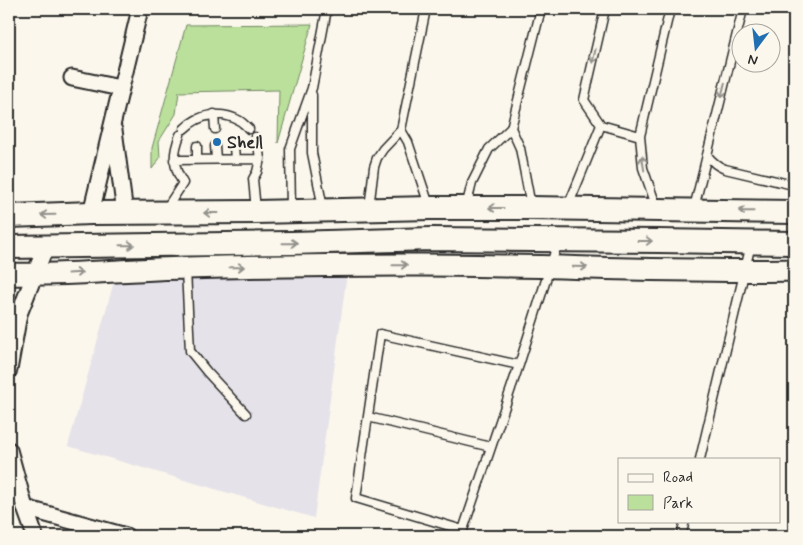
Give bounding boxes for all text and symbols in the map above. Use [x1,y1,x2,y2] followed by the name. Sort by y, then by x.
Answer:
[730,22,780,72] north arrow
[589,48,598,64] one-way arrow
[746,50,760,69] text: N
[718,82,727,98] one-way arrow
[227,131,263,155] place label: Shell
[211,136,223,148] marker: Shell
[638,156,648,172] one-way arrow
[488,203,504,213] one-way arrow
[738,206,754,216] one-way arrow
[203,208,219,218] one-way arrow
[40,210,56,220] one-way arrow
[636,236,653,246] one-way arrow
[282,238,298,248] one-way arrow
[119,240,135,250] one-way arrow
[392,260,408,270] one-way arrow
[229,262,245,272] one-way arrow
[572,262,588,272] one-way arrow
[66,268,83,278] one-way arrow
[618,458,780,522] legend
[663,468,693,488] text: Road
[663,494,693,514] text: Park

